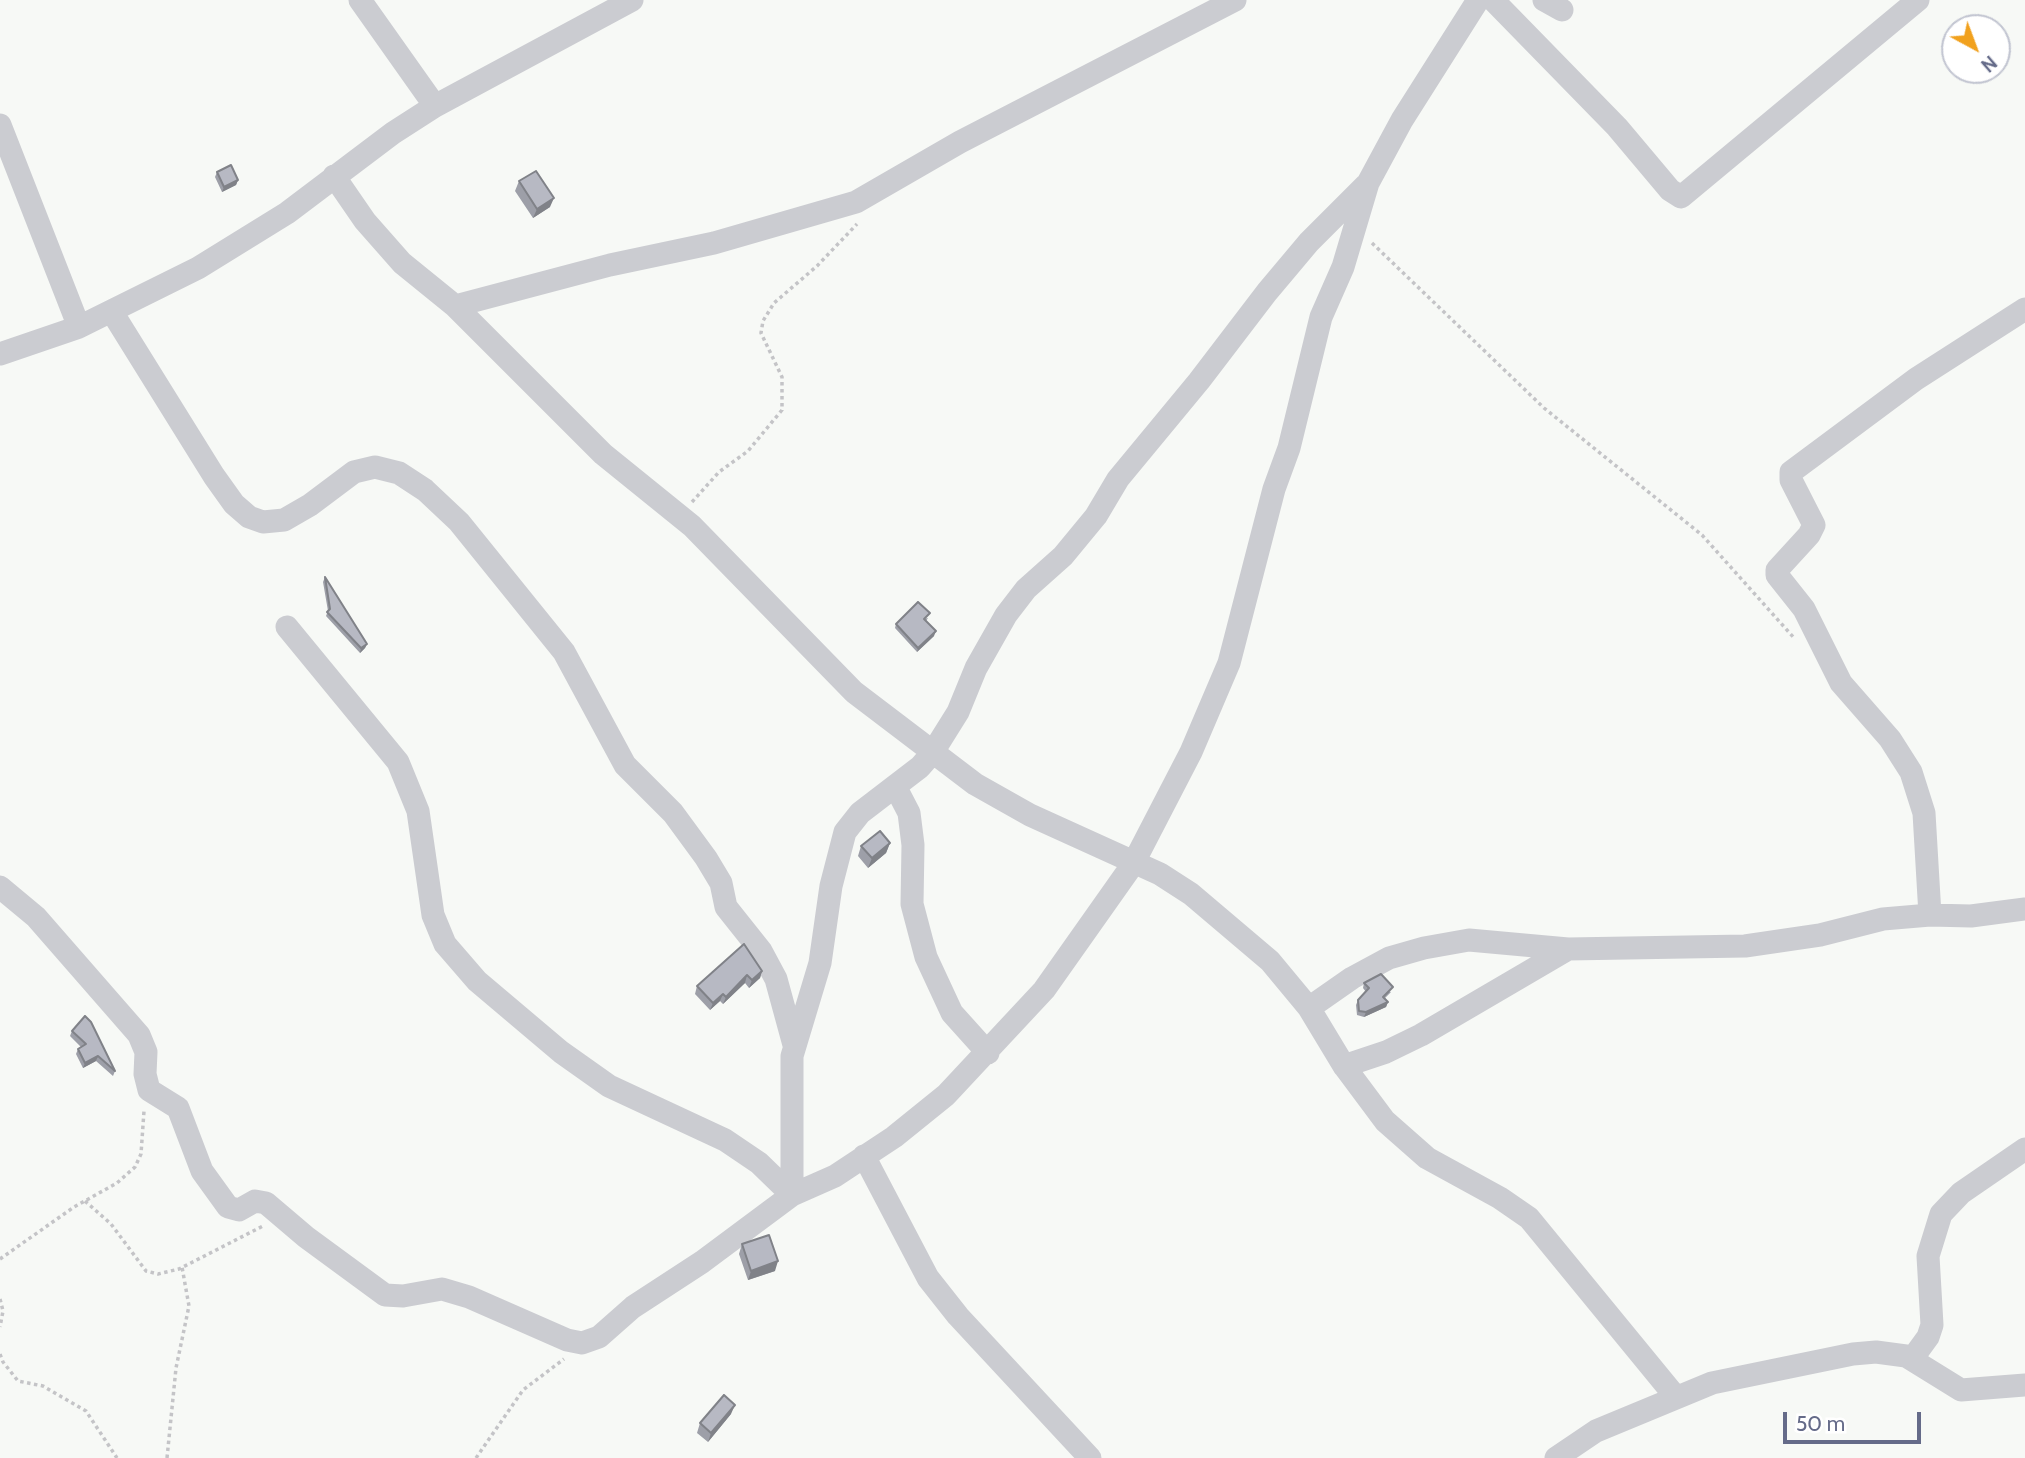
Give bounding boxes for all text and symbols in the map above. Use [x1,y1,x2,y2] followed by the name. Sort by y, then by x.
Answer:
[1941,14,2011,84] north arrow
[1976,51,2001,77] text: N
[1787,1398,1925,1442] scale bar
[1796,1411,1845,1436] text: 50 m

